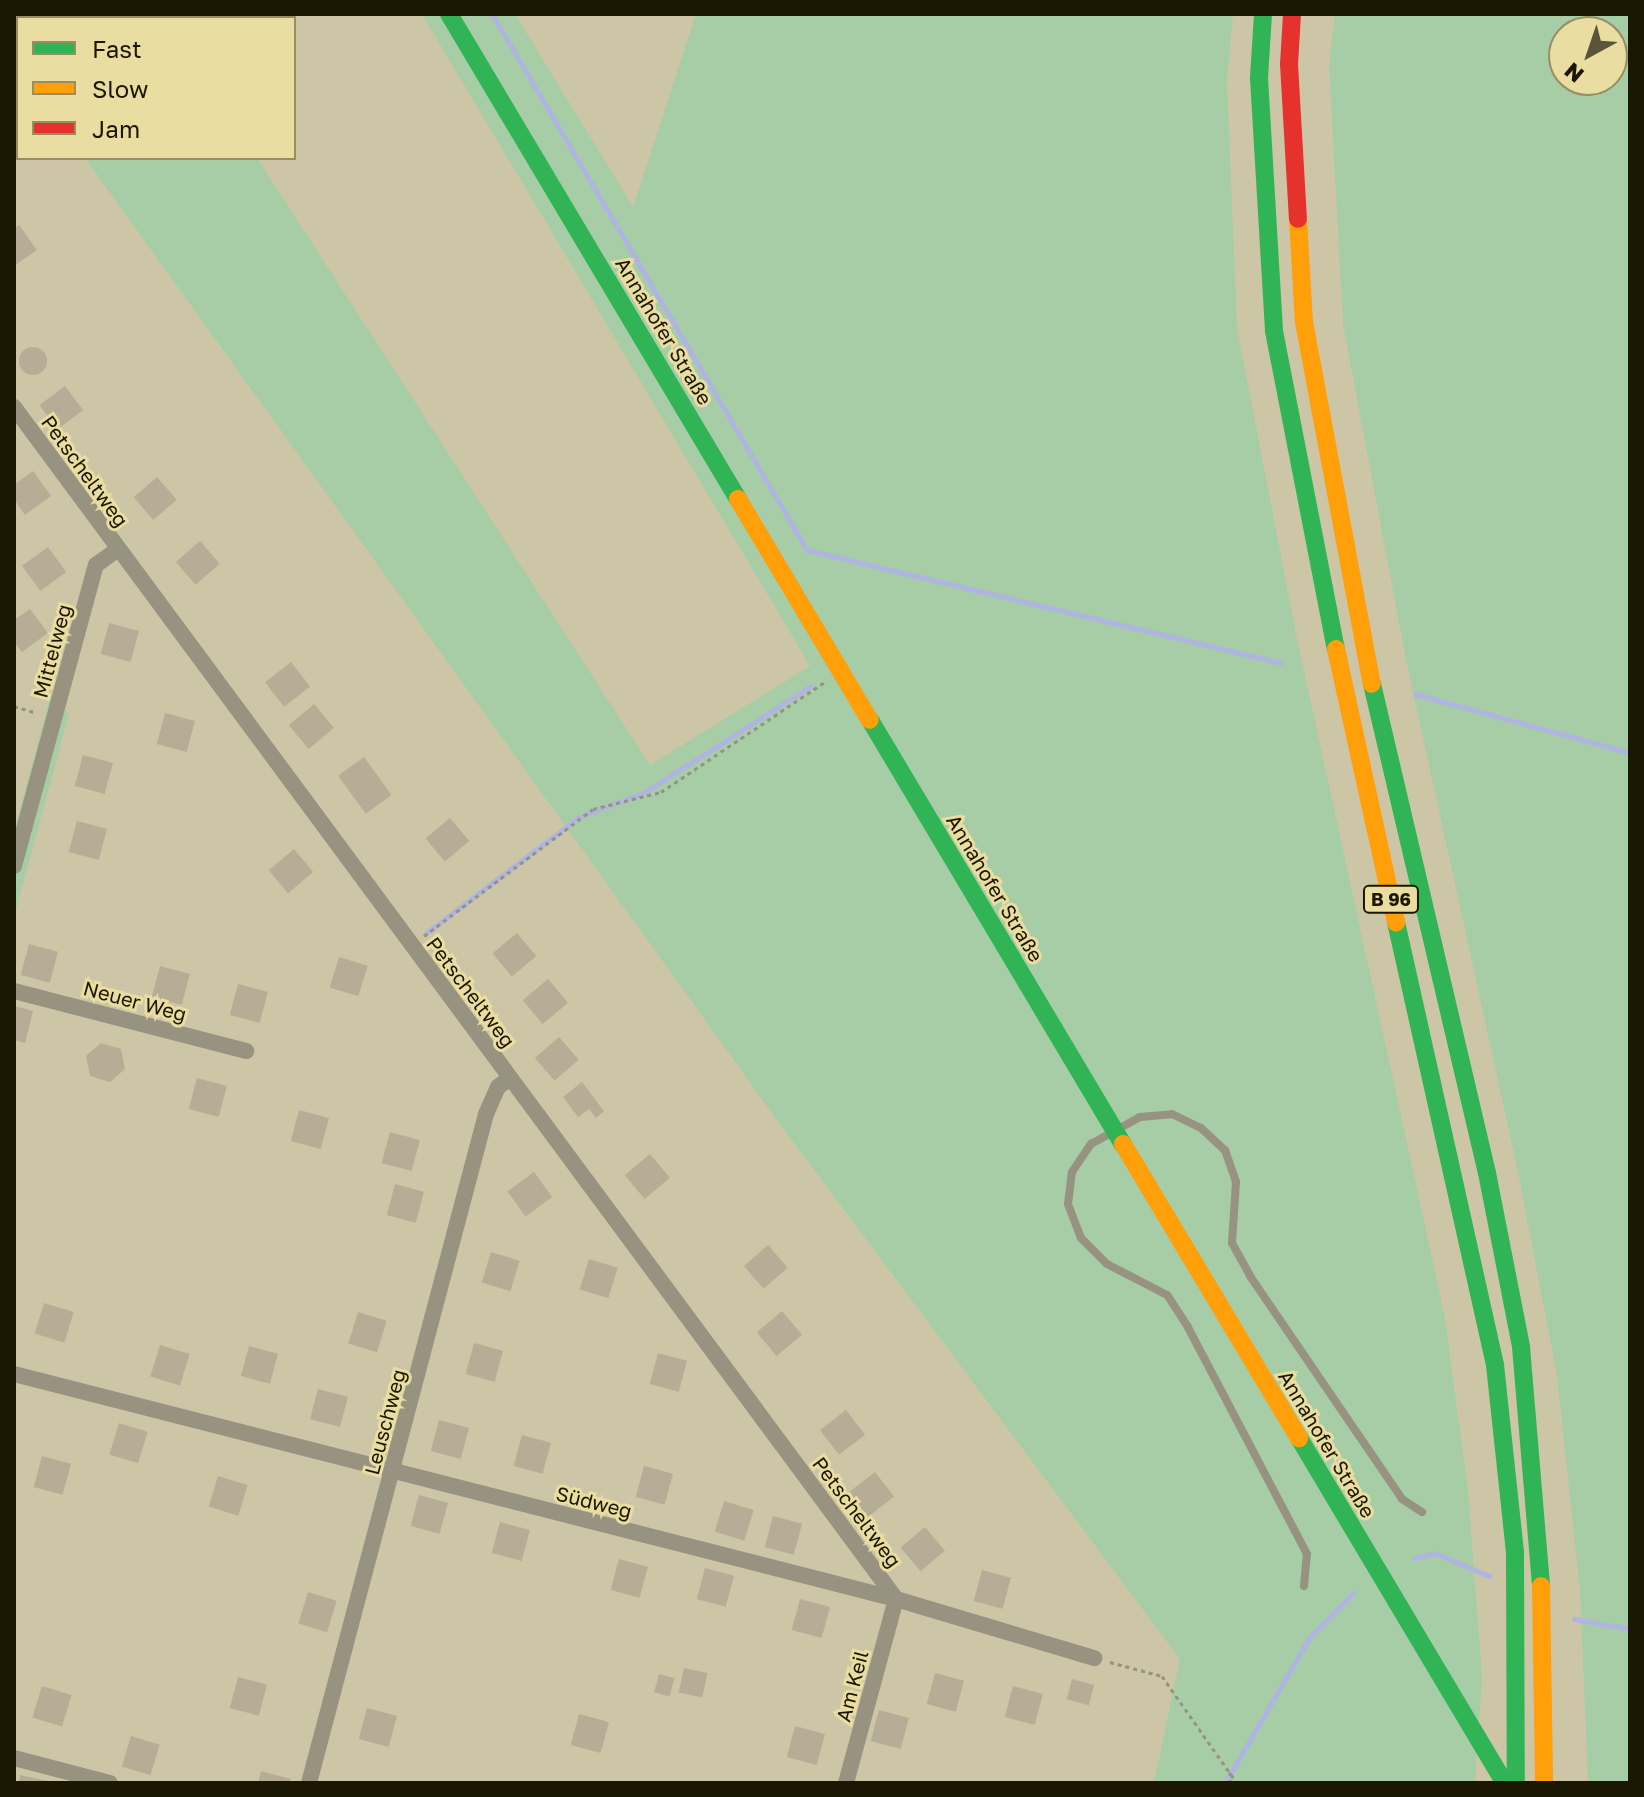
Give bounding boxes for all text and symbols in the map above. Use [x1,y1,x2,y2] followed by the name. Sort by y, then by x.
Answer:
[16,16,296,160] legend
[1548,16,1628,96] north arrow
[92,34,142,63] text: Fast
[1558,58,1589,89] text: N
[92,74,148,103] text: Slow
[92,114,140,143] text: Jam
[611,253,717,409] street label: Annahofer Straße
[36,411,134,531] street label: Petscheltweg
[28,602,76,700] street label: Mittelweg
[942,810,1048,966] street label: Annahofer Straße
[1361,885,1421,913] road number: B 96
[422,932,520,1052] street label: Petscheltweg
[81,976,189,1026] street label: Neuer Weg
[1274,1366,1380,1522] street label: Annahofer Straße
[359,1367,411,1477] street label: Leuschweg
[808,1452,906,1572] street label: Petscheltweg
[554,1481,634,1523] street label: Südweg
[831,1648,873,1724] street label: Am Keil

